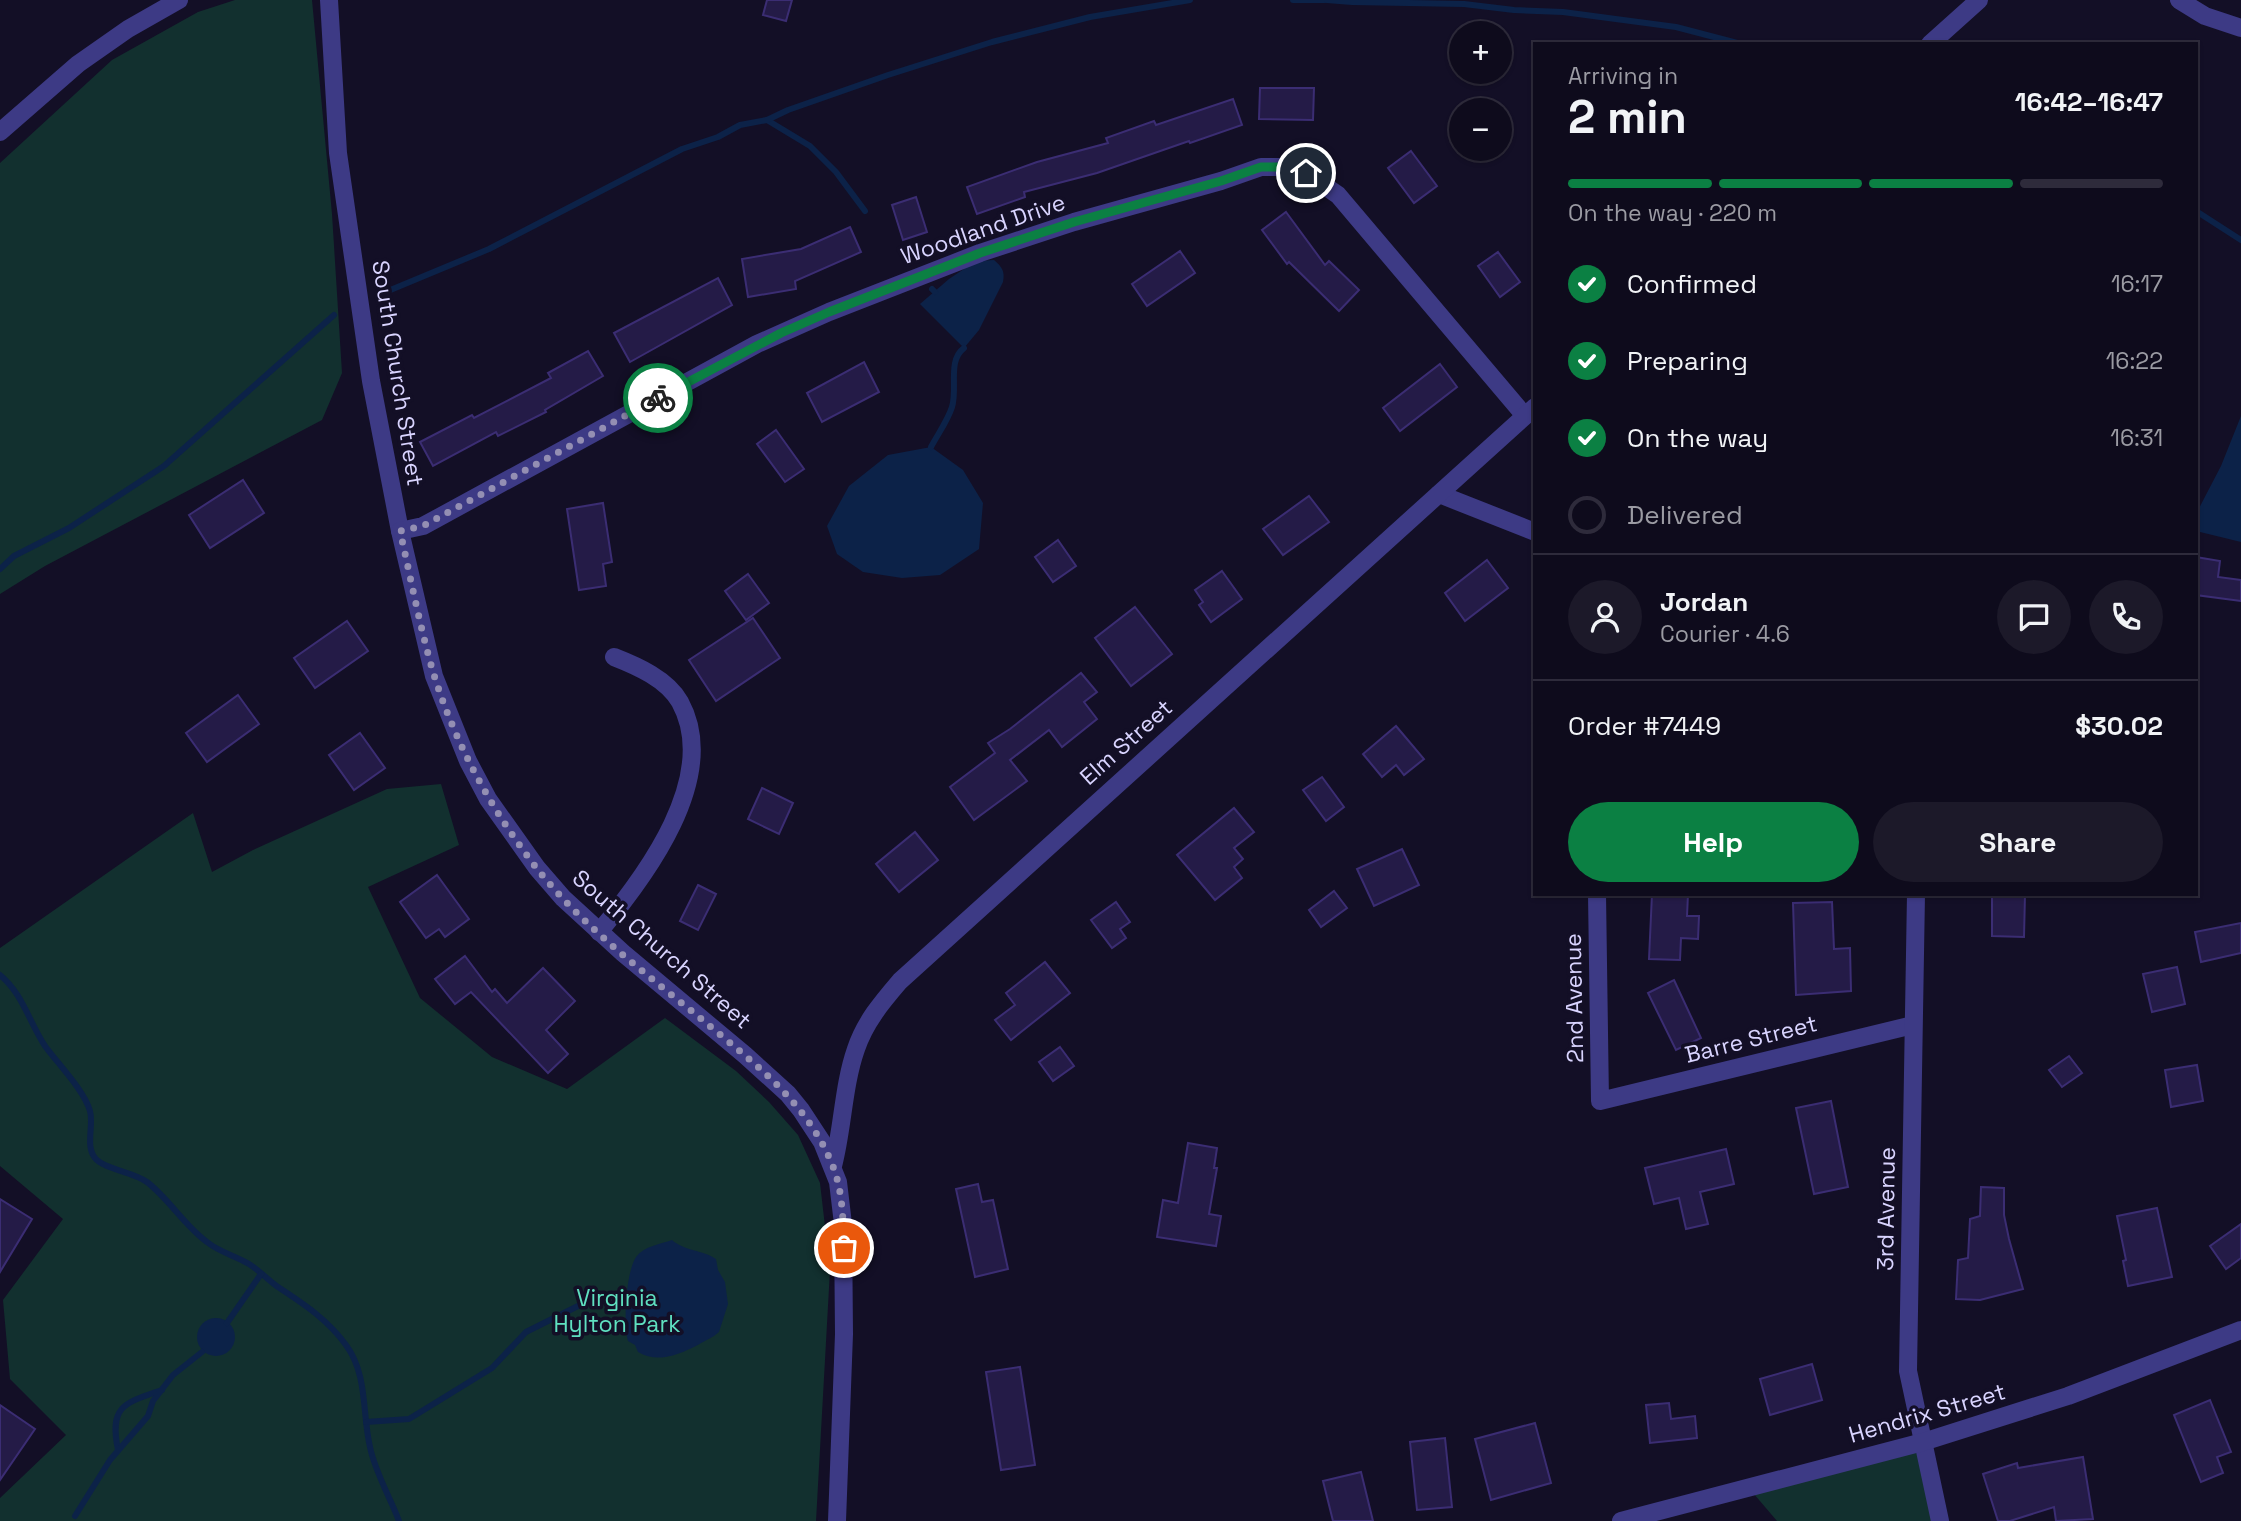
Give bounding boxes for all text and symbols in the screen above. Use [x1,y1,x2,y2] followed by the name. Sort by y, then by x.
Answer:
[1449,21,1512,161] map controls
[1449,21,1512,84] button: +
[1568,61,1678,91] text: Arriving in
[2015,85,2163,119] text: 16:42–16:47
[1568,88,1687,146] text: 2 min
[1449,98,1512,161] button: −
[1276,143,1336,203] pin
[1287,154,1325,192] icon: home
[897,187,1069,271] street label: Woodland Drive
[1568,198,1777,228] text: On the way · 220 m
[365,258,431,488] street label: South Church Street
[1568,265,1606,303] icon: check
[1627,267,1757,301] text: Confirmed
[2111,269,2163,299] text: 16:17
[1568,342,1606,380] icon: check
[1627,344,1748,378] text: Preparing
[2106,346,2163,376] text: 16:22
[623,363,693,433] courier
[639,379,677,417] icon: bike
[1568,419,1606,457] icon: check
[1627,421,1768,455] text: On the way
[2110,423,2163,453] text: 16:31
[1627,498,1743,532] text: Delivered
[1568,580,1642,654] button: person
[1997,580,2071,654] button: chat
[2089,580,2163,654] button: phone
[1660,585,1748,619] text: Jordan
[1660,619,1790,649] text: Courier · 4.6
[1073,693,1179,791] street label: Elm Street
[1568,709,1721,743] text: Order #7449
[2075,709,2163,743] text: $30.02
[1568,802,1859,882] button: Help
[1873,802,2163,882] button: Share
[566,863,758,1035] street label: South Church Street
[1558,933,1590,1063] street label: 2nd Avenue
[1682,1008,1820,1070] street label: Barre Street
[1870,1147,1902,1271] street label: 3rd Avenue
[814,1218,874,1278] pin
[825,1229,863,1267] icon: bag
[553,1283,681,1339] park label: Virginia Hylton Park
[1845,1376,2009,1450] street label: Hendrix Street

